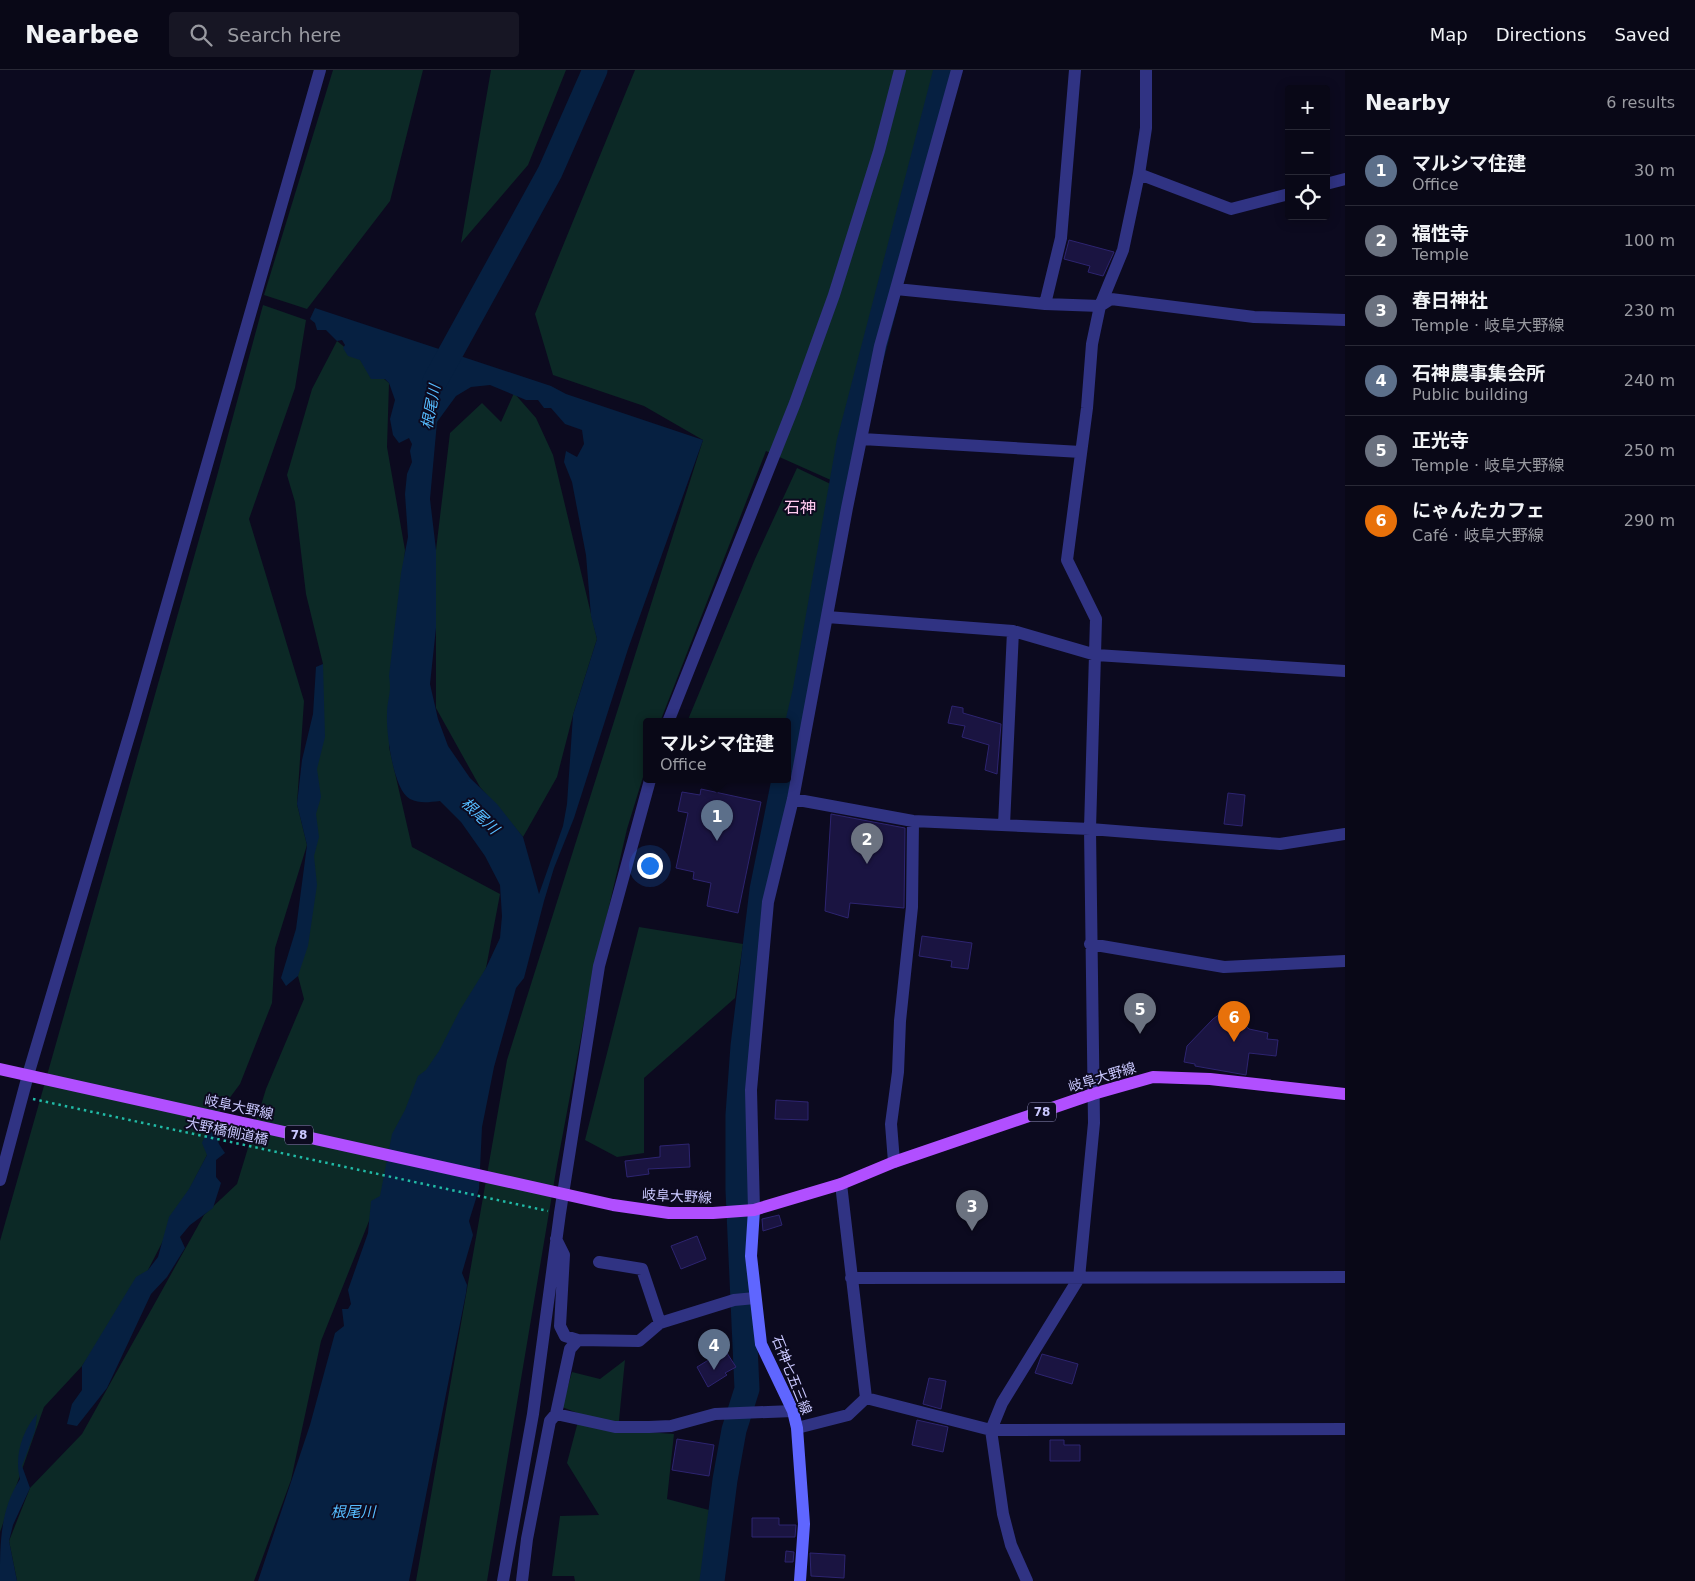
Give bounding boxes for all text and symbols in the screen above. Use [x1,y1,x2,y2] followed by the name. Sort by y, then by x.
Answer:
[169,12,519,57] search box
[25,21,139,49] text: Nearbee
[187,21,215,49] icon: search
[227,24,341,46] text: Search here
[1430,24,1468,45] text: Map
[1496,24,1586,45] text: Directions
[1614,24,1670,45] text: Saved
[1285,85,1330,220] map controls
[1285,85,1330,130] button: +
[1365,91,1450,115] text: Nearby
[1606,93,1675,112] text: 6 results
[1285,130,1330,175] button: −
[1412,152,1526,174] text: マルシマ住建
[1375,161,1387,180] text: 1
[1634,161,1675,180] text: 30 m
[1285,175,1330,220] button: locate
[1412,175,1459,194] text: Office
[1412,222,1469,244] text: 福性寺
[1375,231,1387,250] text: 2
[1624,231,1675,250] text: 100 m
[1412,245,1469,264] text: Temple
[1412,289,1488,311] text: 春日神社
[1375,301,1387,320] text: 3
[1624,301,1675,320] text: 230 m
[1412,316,1564,335] text: Temple · 岐阜大野線
[1412,362,1545,384] text: 石神農事集会所
[1375,371,1387,390] text: 4
[1624,371,1675,390] text: 240 m
[418,381,445,431] water label: 根尾川
[1412,385,1529,404] text: Public building
[1412,429,1469,451] text: 正光寺
[1375,441,1387,460] text: 5
[1624,441,1675,460] text: 250 m
[1412,456,1564,475] text: Temple · 岐阜大野線
[784,498,816,517] district label: 石神
[1412,499,1545,521] text: にゃんたカフェ
[1375,511,1387,530] text: 6
[1624,511,1675,530] text: 290 m
[1412,526,1544,545] text: Café · 岐阜大野線
[643,718,791,783] popup
[660,732,774,754] text: マルシマ住建
[660,755,707,774] text: Office
[457,794,504,839] water label: 根尾川
[701,800,733,841] pin: 1
[851,823,883,864] pin: 2
[637,853,663,879] your location
[1124,993,1156,1034] pin: 5
[1218,1001,1250,1042] pin: 6
[1066,1059,1138,1095] street label: 岐阜大野線
[203,1092,275,1122] street label: 岐阜大野線
[1028,1102,1056,1122] road number: 78
[184,1114,270,1148] street label: 大野橋側道橋
[285,1126,313,1144] road number: 78
[642,1186,712,1206] street label: 岐阜大野線
[956,1190,988,1231] pin: 3
[698,1329,730,1370] pin: 4
[769,1333,815,1417] street label: 石神七五三線
[330,1503,377,1521] water label: 根尾川

